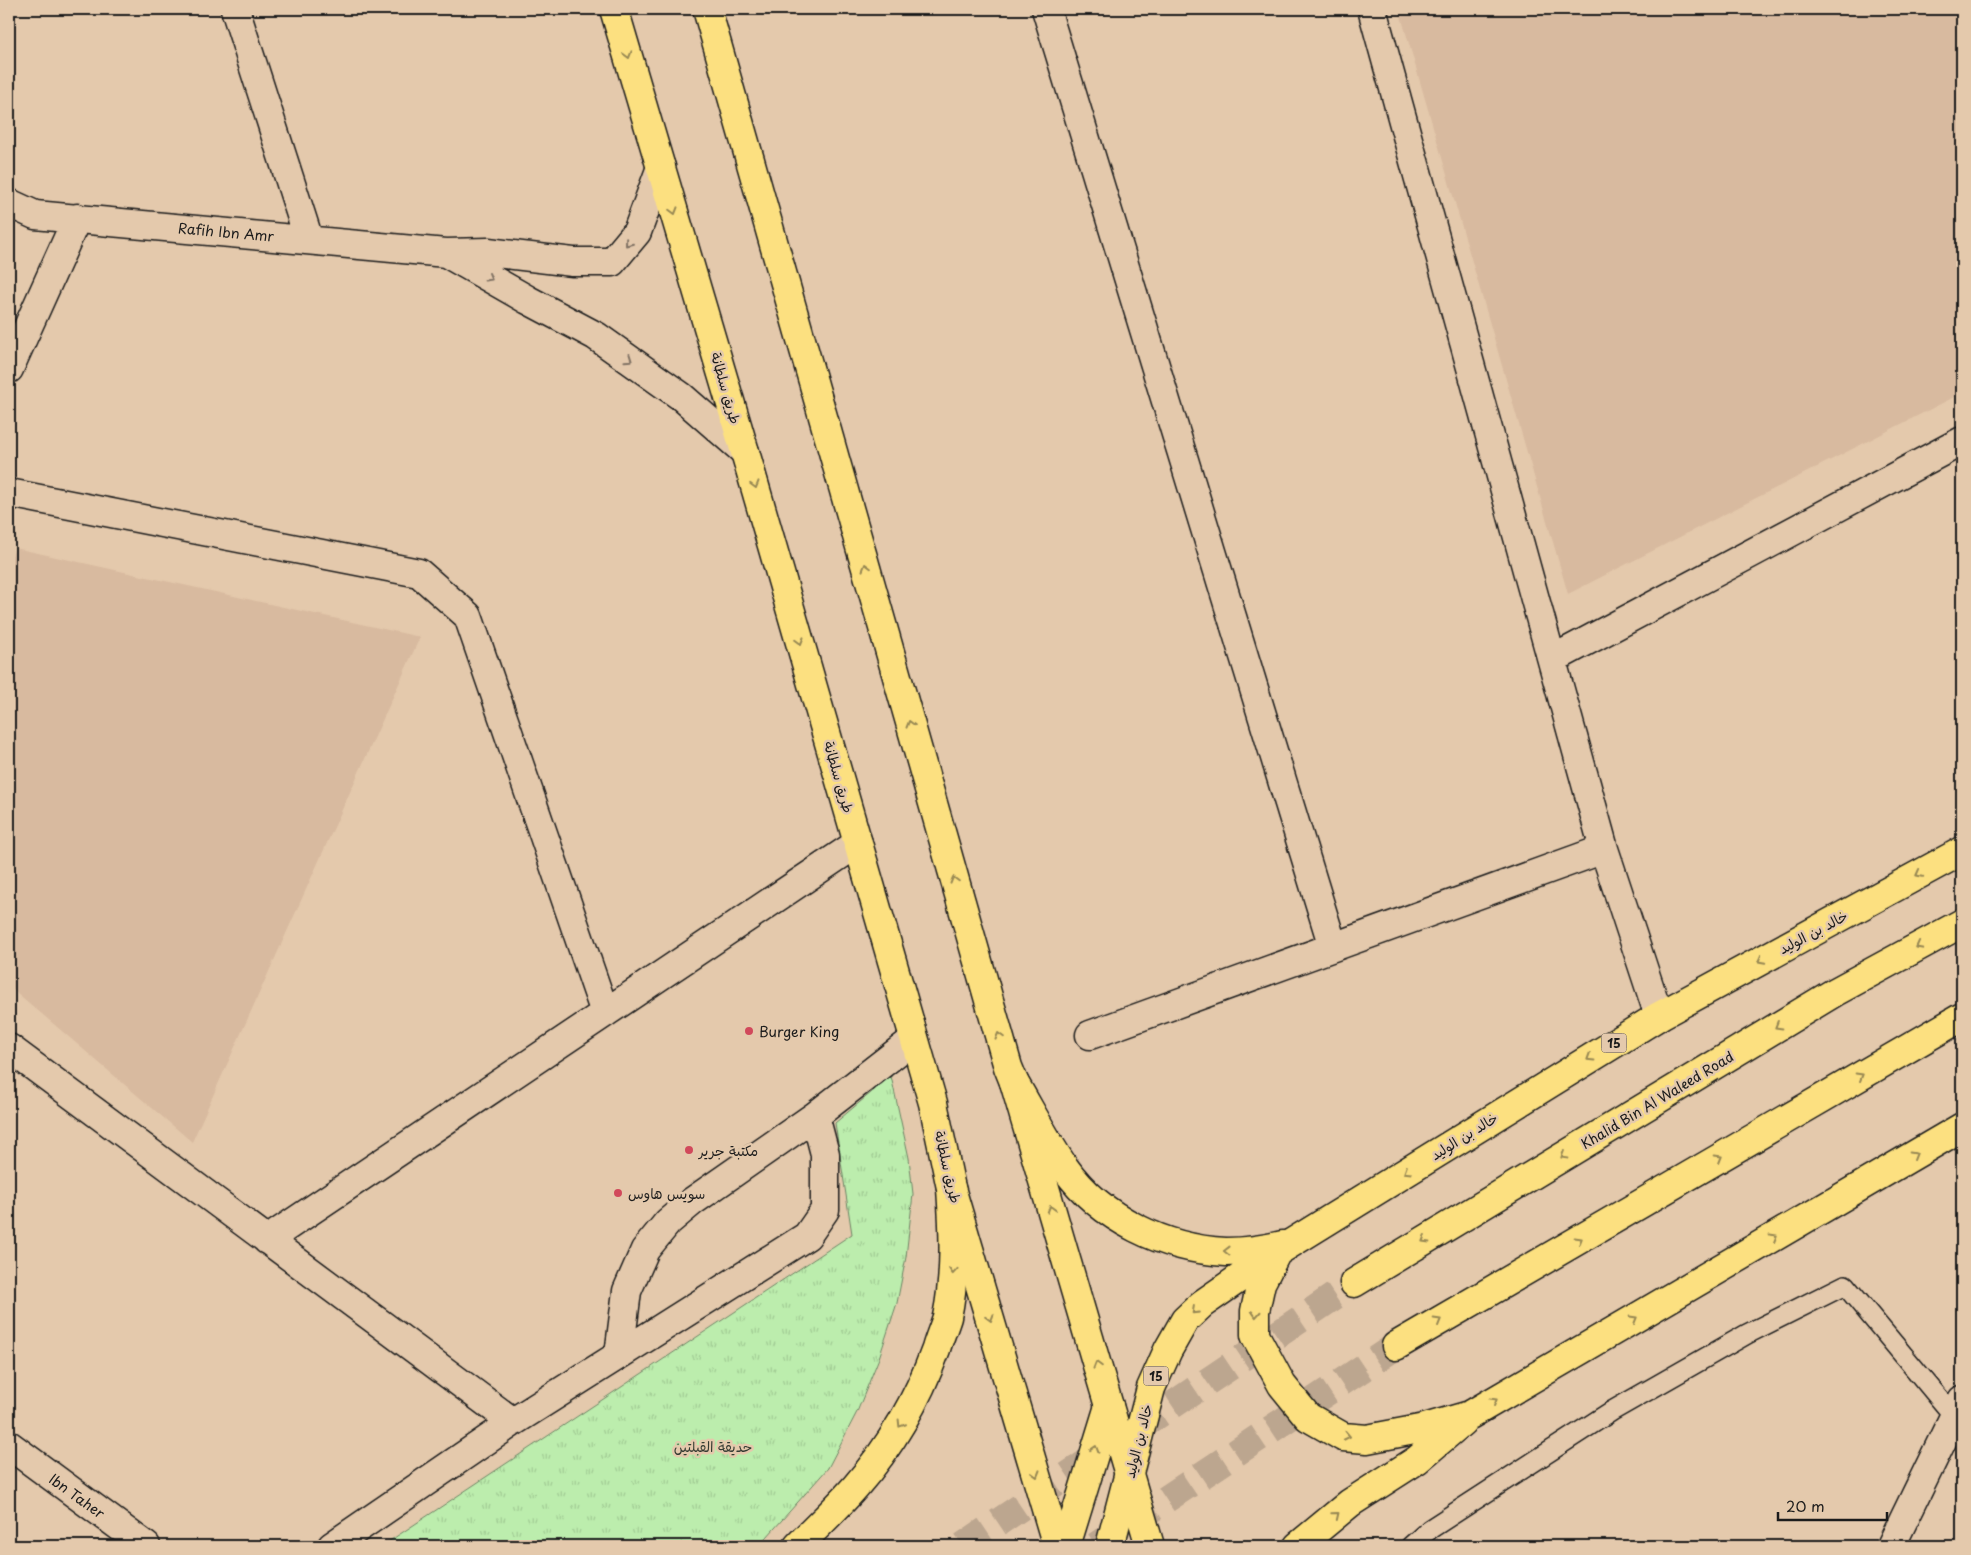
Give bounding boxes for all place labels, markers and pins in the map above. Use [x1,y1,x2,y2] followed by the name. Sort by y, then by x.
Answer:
[759,1021,839,1042] place label: Burger King
[743,1025,755,1037] marker: Burger King
[698,1140,758,1161] place label: مكتبة جرير
[683,1144,695,1156] marker: مكتبة جرير
[628,1183,705,1204] place label: سويس هاوس
[612,1187,624,1199] marker: سويس هاوس

